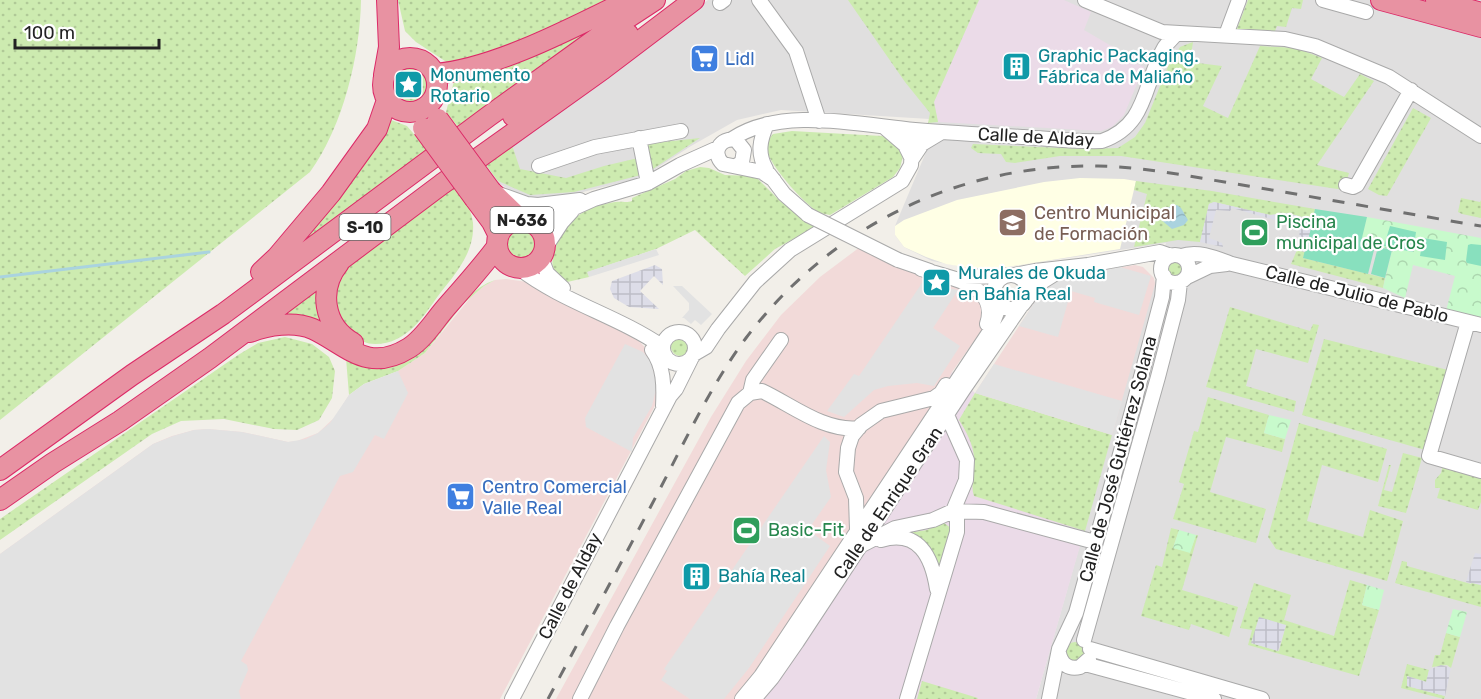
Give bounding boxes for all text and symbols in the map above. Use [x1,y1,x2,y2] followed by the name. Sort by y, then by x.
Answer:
[15,12,159,50] scale bar
[24,22,75,44] text: 100 m
[688,43,720,75] supermarket icon: Lidl
[1038,45,1199,88] place label: Graphic Packaging. Fábrica de Maliaño
[725,48,755,70] place label: Lidl
[1001,50,1033,82] building icon: Graphic Packaging. Fábrica de Maliaño
[430,64,531,107] place label: Monumento Rotario
[393,69,425,101] place icon: Monumento Rotario
[977,123,1095,151] street label: Calle de Alday
[1034,202,1175,245] place label: Centro Municipal de Formación
[490,207,554,233] road number: N-636
[997,207,1029,239] school or university icon: Centro Municipal de Formación
[1276,211,1425,254] place label: Piscina municipal de Cros
[340,214,391,240] road number: S-10
[1239,216,1271,248] sports icon: Piscina municipal de Cros
[1263,261,1451,327] street label: Calle de Julio de Pablo
[958,262,1106,305] place label: Murales de Okuda en Bahía Real
[921,267,953,299] place icon: Murales de Okuda en Bahía Real
[1074,333,1162,585] street label: Calle de José Gutiérrez Solana
[829,423,947,583] street label: Calle de Enrique Gran
[482,476,627,519] place label: Centro Comercial Valle Real
[445,481,477,513] supermarket icon: Centro Comercial Valle Real
[731,514,763,546] sports icon: Basic-Fit
[768,519,844,541] place label: Basic-Fit
[534,529,606,643] street label: Calle de Alday
[681,560,713,592] building icon: Bahía Real
[718,565,806,587] place label: Bahía Real

